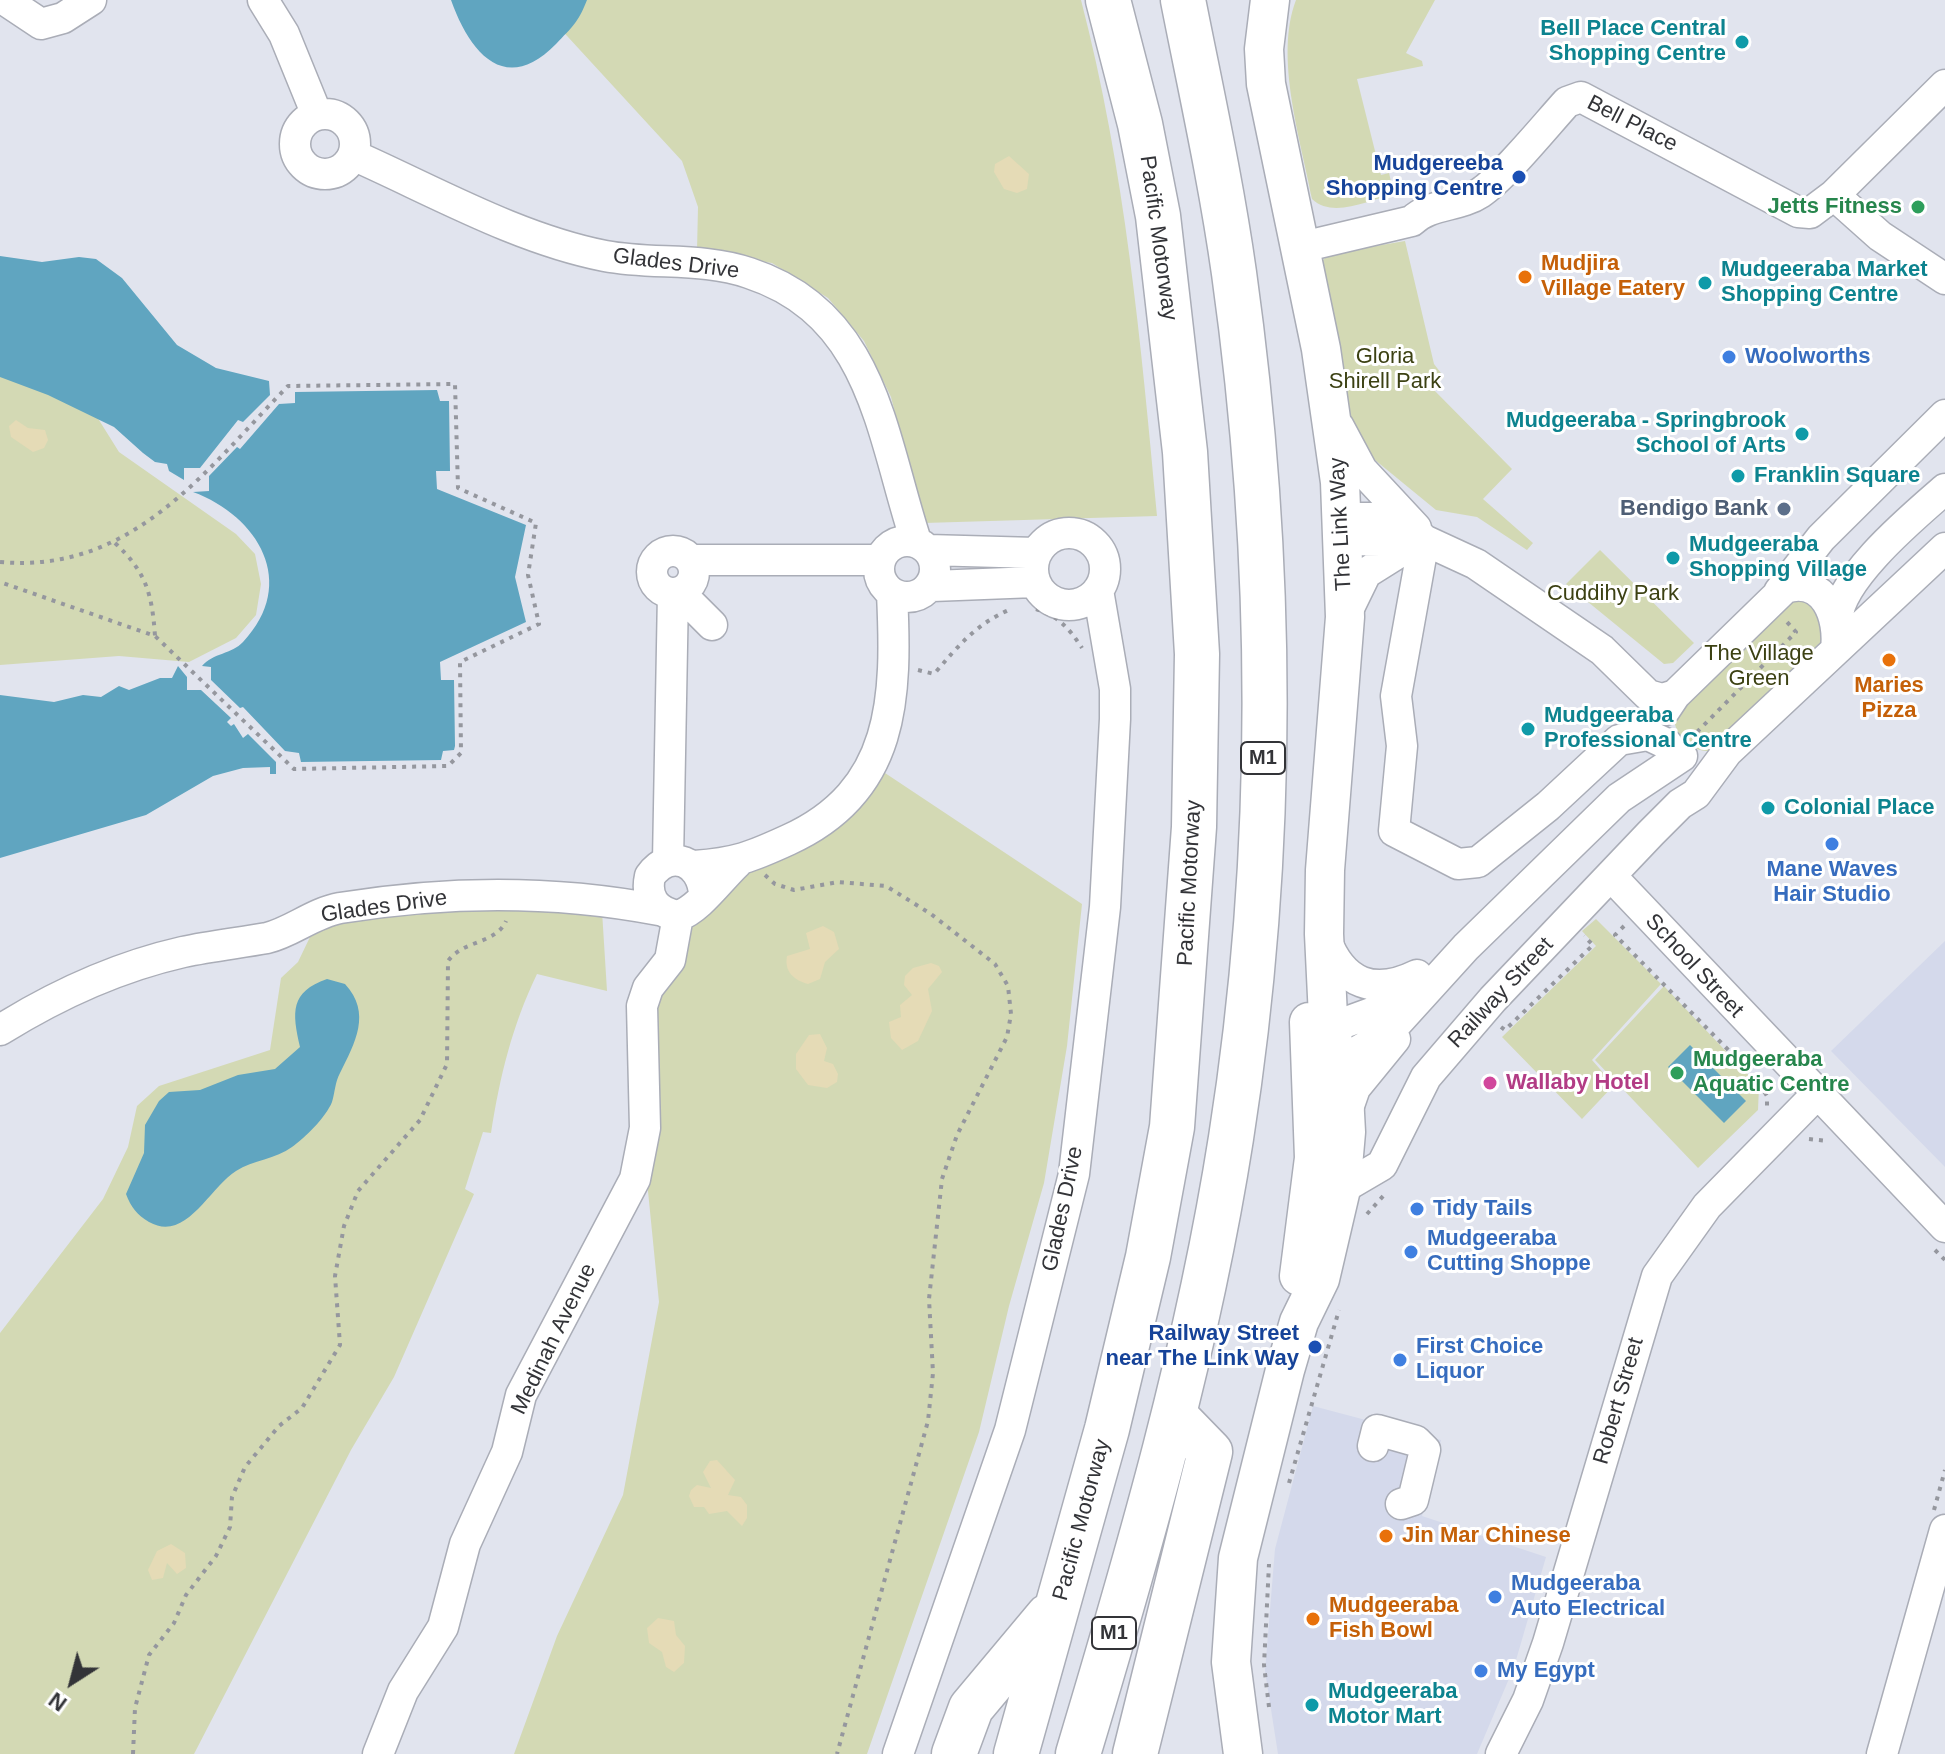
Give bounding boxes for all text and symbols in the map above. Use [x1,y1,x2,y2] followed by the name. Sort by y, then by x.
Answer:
[1540,16,1726,68] place label: Bell Place Central Shopping Centre
[1733,33,1751,51] marker: Bell Place Central Shopping Centre
[1582,90,1682,158] street label: Bell Place
[1326,151,1503,202] place label: Mudgereeba Shopping Centre
[1133,154,1183,322] street label: Pacific Motorway
[1510,168,1528,186] marker: Mudgereeba Shopping Centre
[1768,194,1902,220] place label: Jetts Fitness
[1909,198,1927,216] marker: Jetts Fitness
[611,243,741,285] street label: Glades Drive
[1541,251,1685,302] place label: Mudjira Village Eatery
[1721,257,1928,308] place label: Mudgeeraba Market Shopping Centre
[1516,268,1534,286] marker: Mudjira Village Eatery
[1696,274,1714,292] marker: Mudgeeraba Market Shopping Centre
[1329,344,1441,396] park label: Gloria Shirell Park
[1745,344,1870,370] place label: Woolworths
[1720,348,1738,366] marker: Woolworths
[1506,408,1786,460] place label: Mudgeeraba - Springbrook School of Arts
[1793,425,1811,443] marker: Mudgeeraba - Springbrook School of Arts
[1324,457,1358,591] street label: The Link Way
[1754,463,1920,489] place label: Franklin Square
[1729,467,1747,485] marker: Franklin Square
[1620,496,1768,522] place label: Bendigo Bank
[1775,500,1793,518] marker: Bendigo Bank
[1689,532,1867,584] place label: Mudgeeraba Shopping Village
[1664,549,1682,567] marker: Mudgeeraba Shopping Village
[1547,581,1679,607] park label: Cuddihy Park
[1704,641,1814,692] park label: The Village Green
[1880,651,1898,669] marker: Maries Pizza
[1854,673,1924,724] place label: Maries Pizza
[1544,703,1752,754] place label: Mudgeeraba Professional Centre
[1519,720,1537,738] marker: Mudgeeraba Professional Centre
[1241,742,1285,774] road number: M1
[1784,795,1934,821] place label: Colonial Place
[1172,799,1208,967] street label: Pacific Motorway
[1759,799,1777,817] marker: Colonial Place
[1823,835,1841,853] marker: Mane Waves Hair Studio
[1766,857,1898,908] place label: Mane Waves Hair Studio
[319,885,449,929] street label: Glades Drive
[1639,909,1749,1023] street label: School Street
[1443,932,1559,1054] street label: Railway Street
[1693,1047,1849,1098] place label: Mudgeeraba Aquatic Centre
[1668,1064,1686,1082] marker: Mudgeeraba Aquatic Centre
[1506,1070,1649,1096] place label: Wallaby Hotel
[1481,1074,1499,1092] marker: Wallaby Hotel
[1037,1144,1089,1274] street label: Glades Drive
[1433,1196,1532,1222] place label: Tidy Tails
[1408,1200,1426,1218] marker: Tidy Tails
[1427,1226,1591,1278] place label: Mudgeeraba Cutting Shoppe
[1402,1243,1420,1261] marker: Mudgeeraba Cutting Shoppe
[506,1259,602,1419] street label: Medinah Avenue
[1105,1321,1299,1372] place label: Railway Street near The Link Way
[1416,1334,1543,1386] place label: First Choice Liquor
[1588,1334,1650,1468] street label: Robert Street
[1306,1338,1324,1356] marker: Railway Street near The Link Way
[1391,1351,1409,1369] marker: First Choice Liquor
[1048,1436,1116,1604] street label: Pacific Motorway
[1402,1523,1571,1549] place label: Jin Mar Chinese
[1377,1527,1395,1545] marker: Jin Mar Chinese
[1511,1571,1665,1622] place label: Mudgeeraba Auto Electrical
[1486,1588,1504,1606] marker: Mudgeeraba Auto Electrical
[1329,1593,1459,1644] place label: Mudgeeraba Fish Bowl
[1304,1610,1322,1628] marker: Mudgeeraba Fish Bowl
[1092,1617,1136,1649] road number: M1
[32,1642,112,1722] north arrow
[1497,1658,1595,1684] place label: My Egypt
[1472,1662,1490,1680] marker: My Egypt
[1328,1679,1458,1730] place label: Mudgeeraba Motor Mart
[44,1687,71,1717] text: N
[1303,1696,1321,1714] marker: Mudgeeraba Motor Mart

